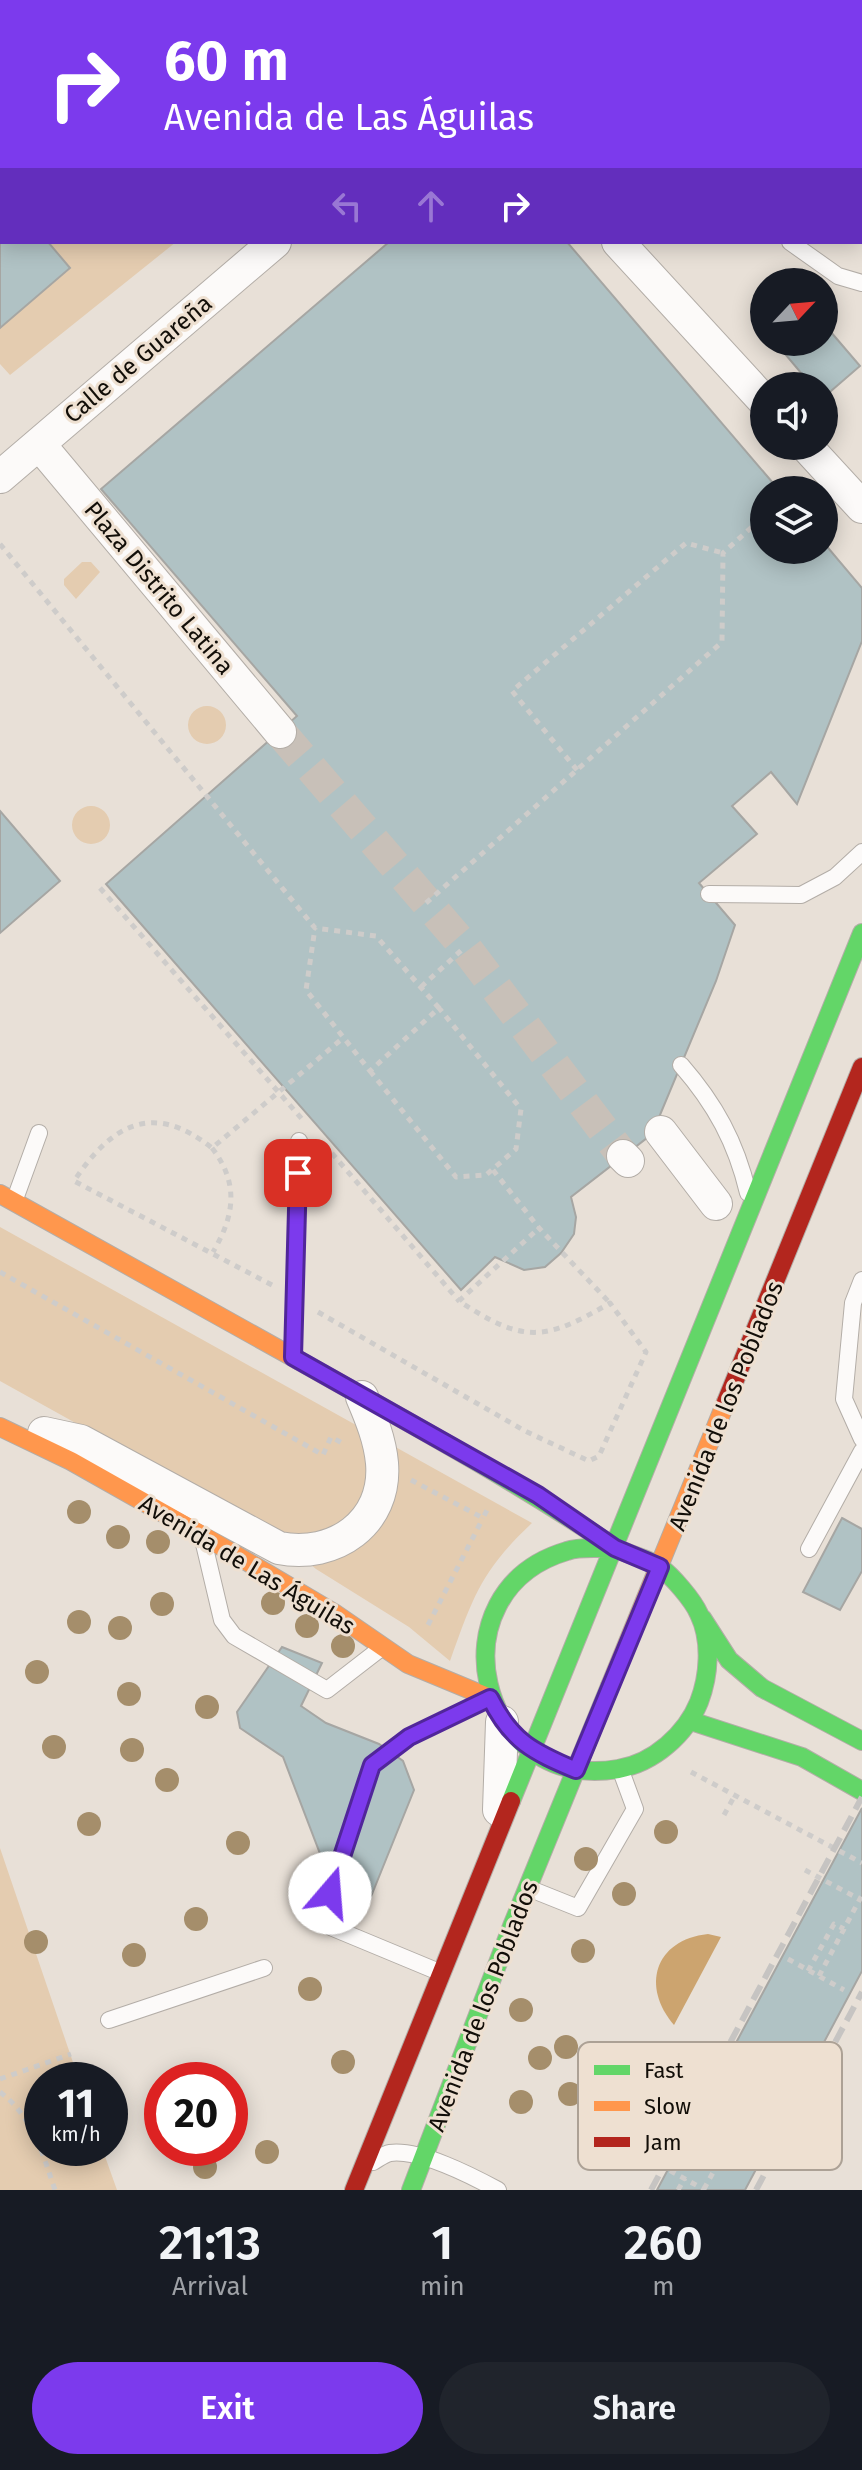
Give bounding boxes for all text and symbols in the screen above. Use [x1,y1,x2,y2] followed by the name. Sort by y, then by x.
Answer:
[164,28,289,95] text: 60 m
[32,32,136,136] icon: right
[164,96,534,140] text: Avenida de Las Águilas
[325,184,369,228] icon: left
[409,184,453,228] icon: ahead
[493,184,537,228] icon: right
[750,268,838,356] north arrow
[750,268,838,564] map controls
[58,289,218,429] street label: Calle de Guareña
[750,372,838,460] button: sound
[750,476,838,564] button: layers
[78,496,240,680] street label: Plaza Distrito Latina
[264,1139,332,1207] pin
[276,1151,320,1195] icon: arrive
[663,1277,789,1535] street label: Avenida de los Poblados
[134,1489,360,1641] street label: Avenida de Las Águilas
[288,1851,372,1935] position arrow
[422,1877,544,2135] street label: Avenida de los Poblados
[578,2042,842,2170] legend
[644,2057,684,2084] text: Fast
[144,2062,248,2166] speed limit sign: 20
[58,2080,94,2128] text: 11
[644,2093,691,2120] text: Slow
[51,2122,101,2146] text: km/h
[644,2129,682,2156] text: Jam
[159,2214,261,2272] text: 21:13
[431,2214,453,2272] text: 1
[624,2214,703,2272] text: 260
[172,2271,248,2302] text: Arrival
[420,2271,465,2302] text: min
[652,2271,675,2302] text: m
[32,2362,423,2454] button: Exit
[439,2362,830,2454] button: Share

